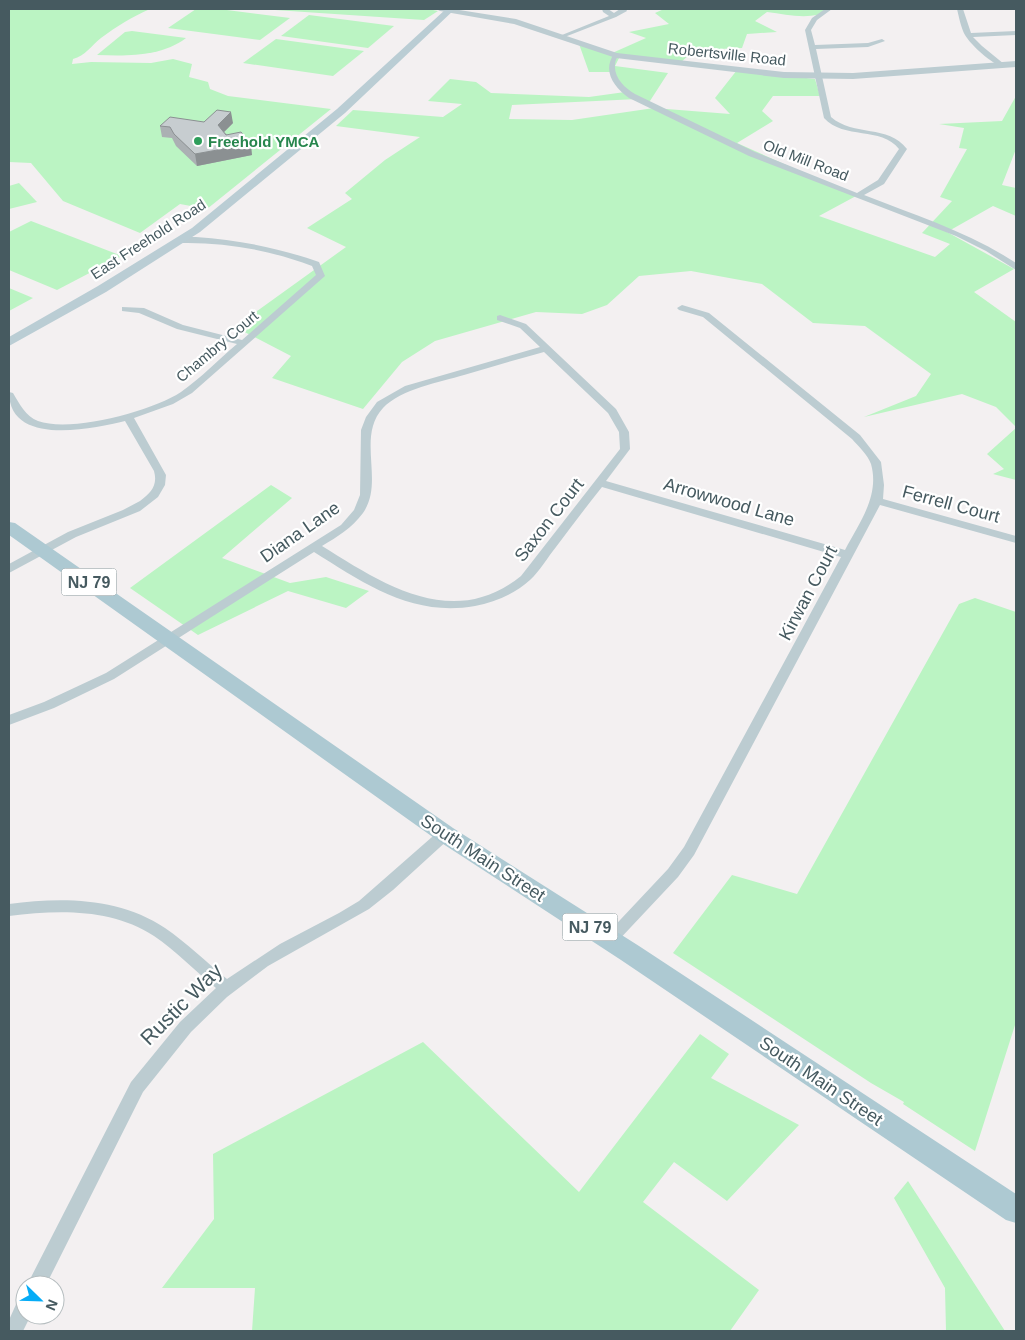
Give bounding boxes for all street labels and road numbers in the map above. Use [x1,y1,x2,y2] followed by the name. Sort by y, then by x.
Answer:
[667,39,787,69] street label: Robertsville Road
[761,136,851,184] street label: Old Mill Road
[87,196,209,282] street label: East Freehold Road
[173,306,262,385] street label: Chambry Court
[510,474,588,566] street label: Saxon Court
[661,474,797,530] street label: Arrowwood Lane
[900,481,1002,527] street label: Ferrell Court
[257,497,343,567] street label: Diana Lane
[775,542,841,644] street label: Kirwan Court
[62,568,116,596] road number: NJ 79
[417,810,549,906] street label: South Main Street
[562,914,618,940] road number: NJ 79
[136,958,227,1049] street label: Rustic Way
[756,1032,886,1130] street label: South Main Street

